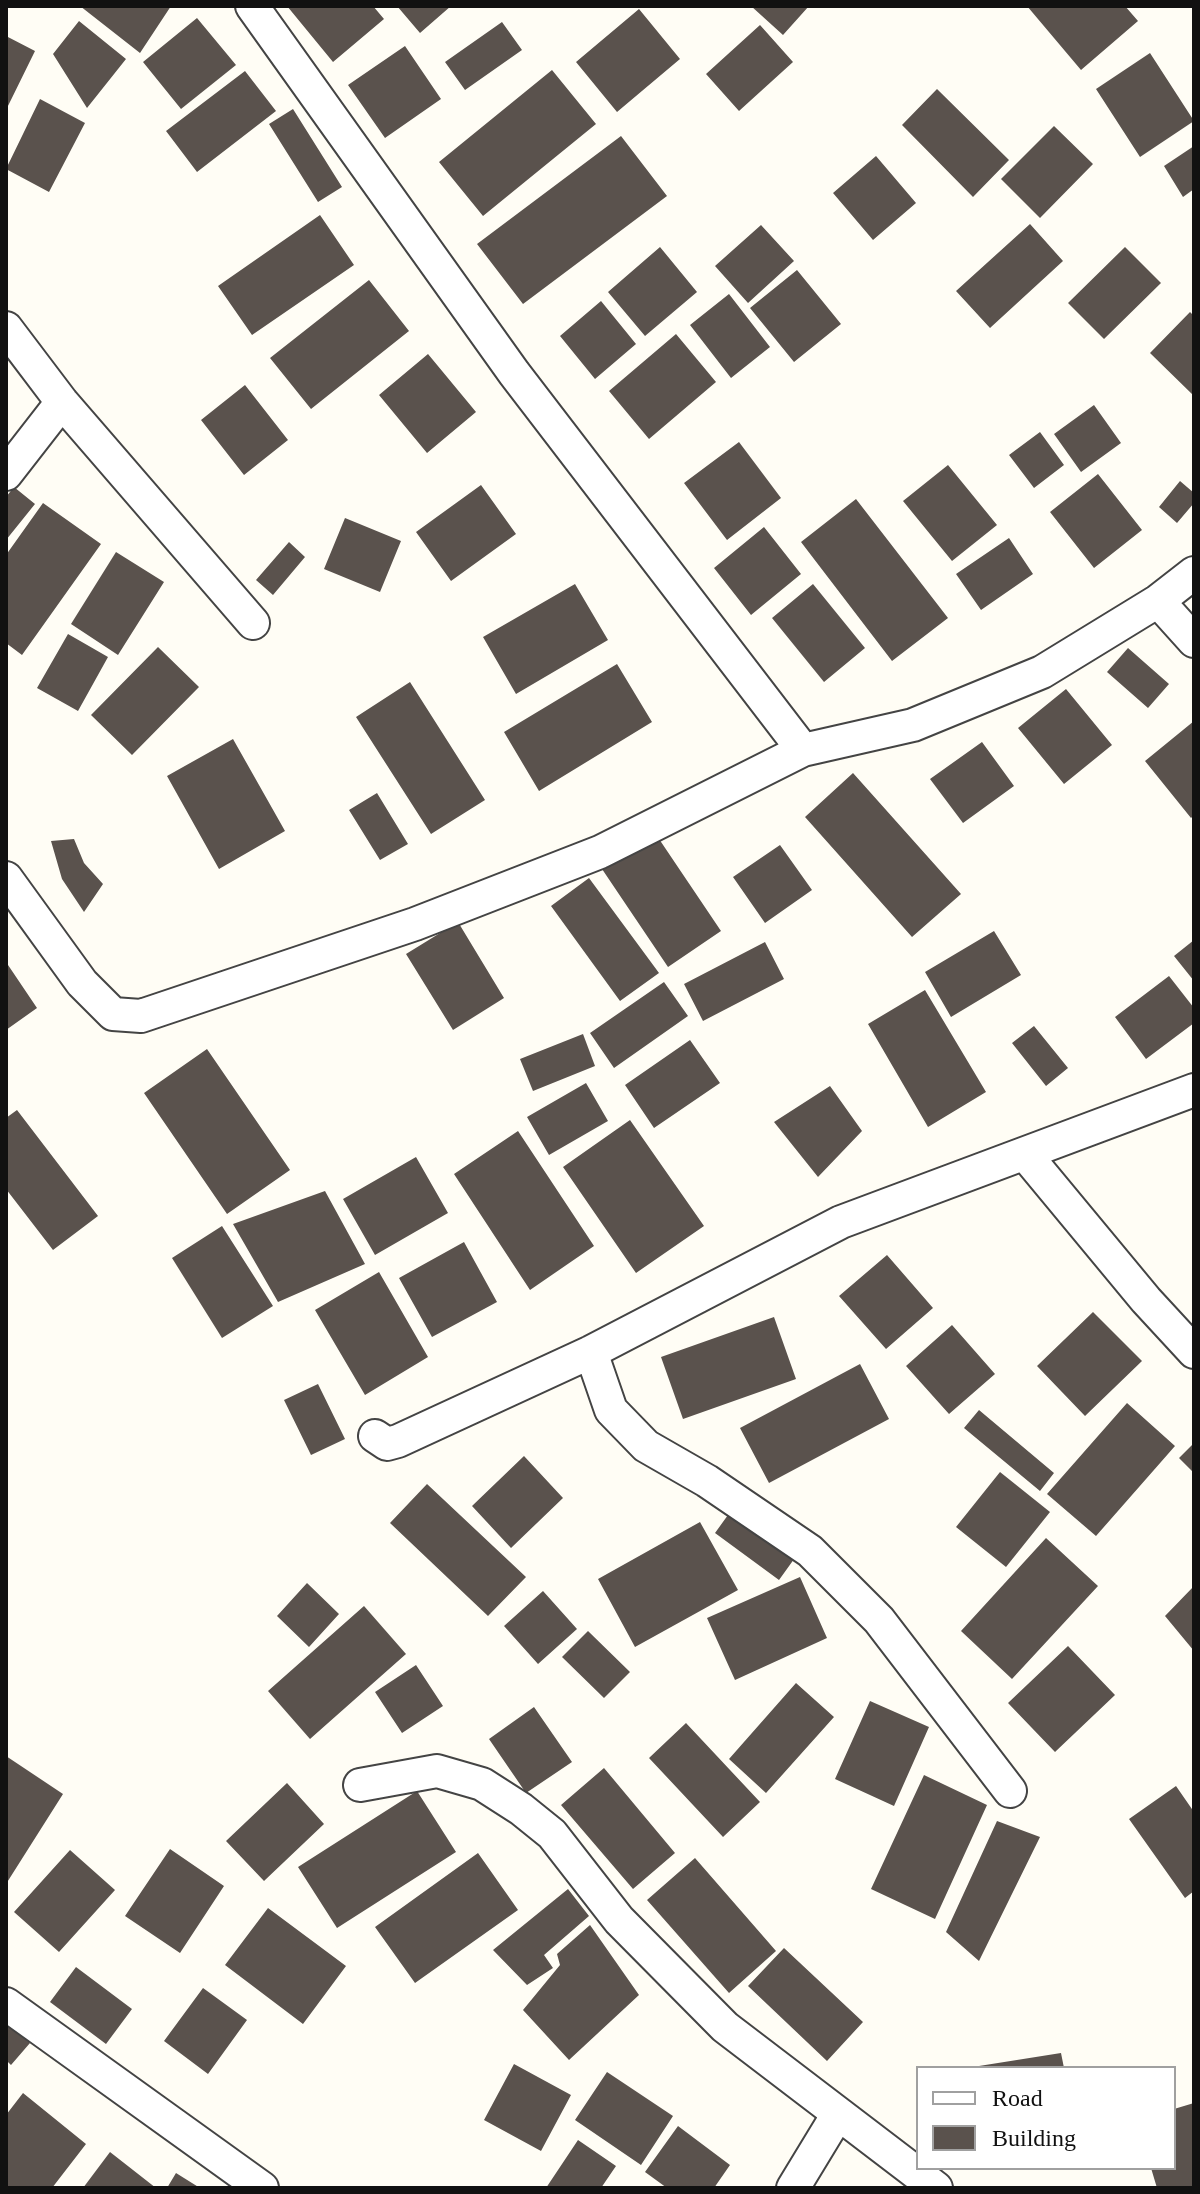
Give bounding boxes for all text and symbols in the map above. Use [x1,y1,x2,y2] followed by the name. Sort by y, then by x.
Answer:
[916,2066,1176,2170] legend
[992,2085,1043,2111] text: Road
[992,2125,1076,2151] text: Building

